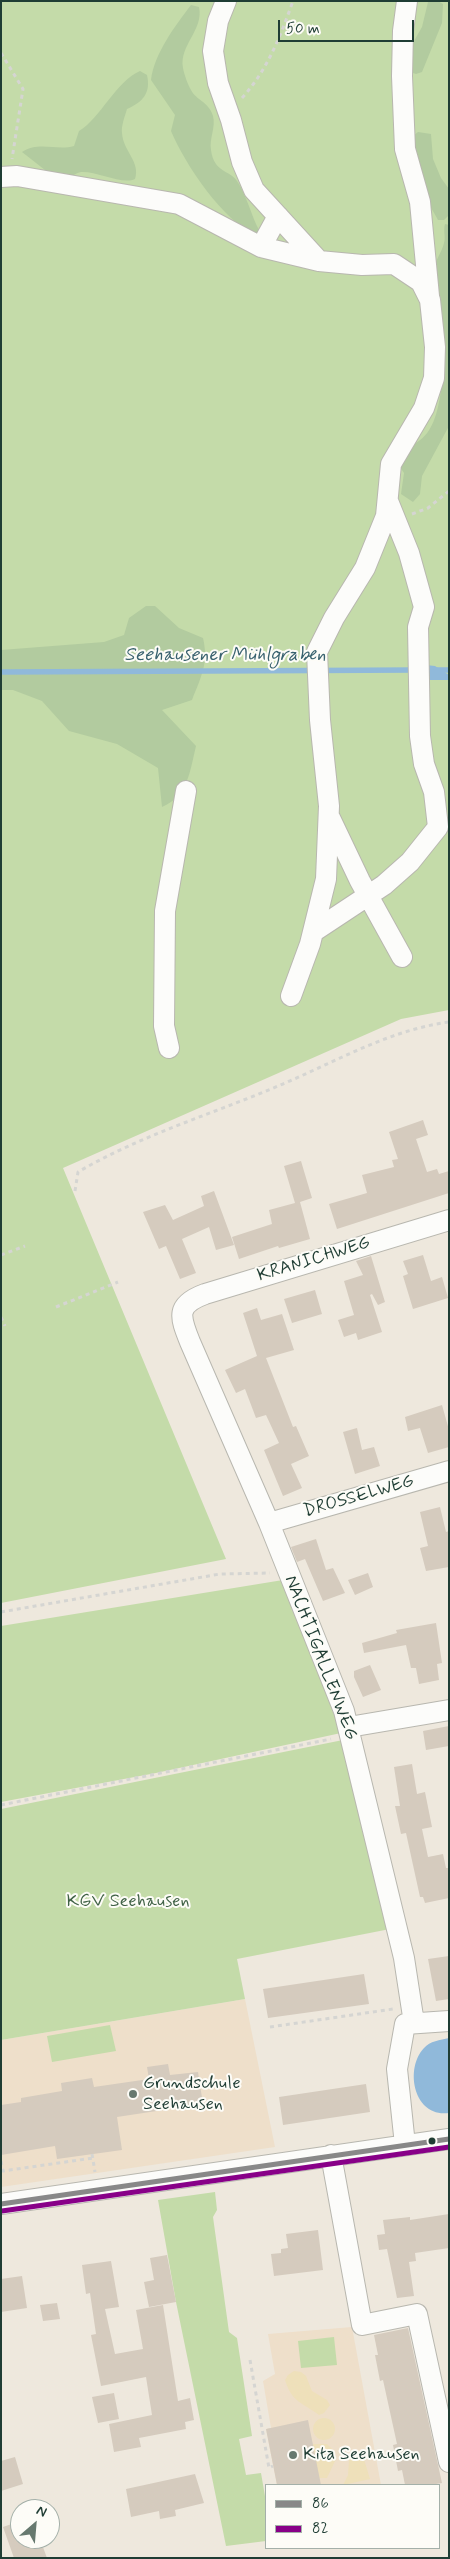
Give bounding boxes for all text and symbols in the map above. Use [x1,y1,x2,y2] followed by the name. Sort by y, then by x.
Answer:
[280,10,416,42] scale bar
[286,19,320,39] text: 50 m
[124,645,326,667] water label: Seehausener Mühlgraben
[255,1233,373,1287] street label: KRANICHWEG
[301,1471,417,1523] street label: DROSSELWEG
[279,1573,361,1743] street label: NACHTIGALLENWEG
[66,1891,190,1913] park label: KGV Seehausen
[143,2073,241,2116] place label: Grundschule Seehausen
[127,2088,139,2100] marker: Grundschule Seehausen
[427,2136,437,2146] unlabelled marker
[303,2444,420,2466] place label: Kita Seehausen
[287,2449,299,2461] marker: Kita Seehausen
[265,2484,440,2549] legend
[312,2494,329,2514] text: 86
[10,2499,60,2549] north arrow
[33,2501,50,2522] text: N
[312,2519,328,2539] text: 82

